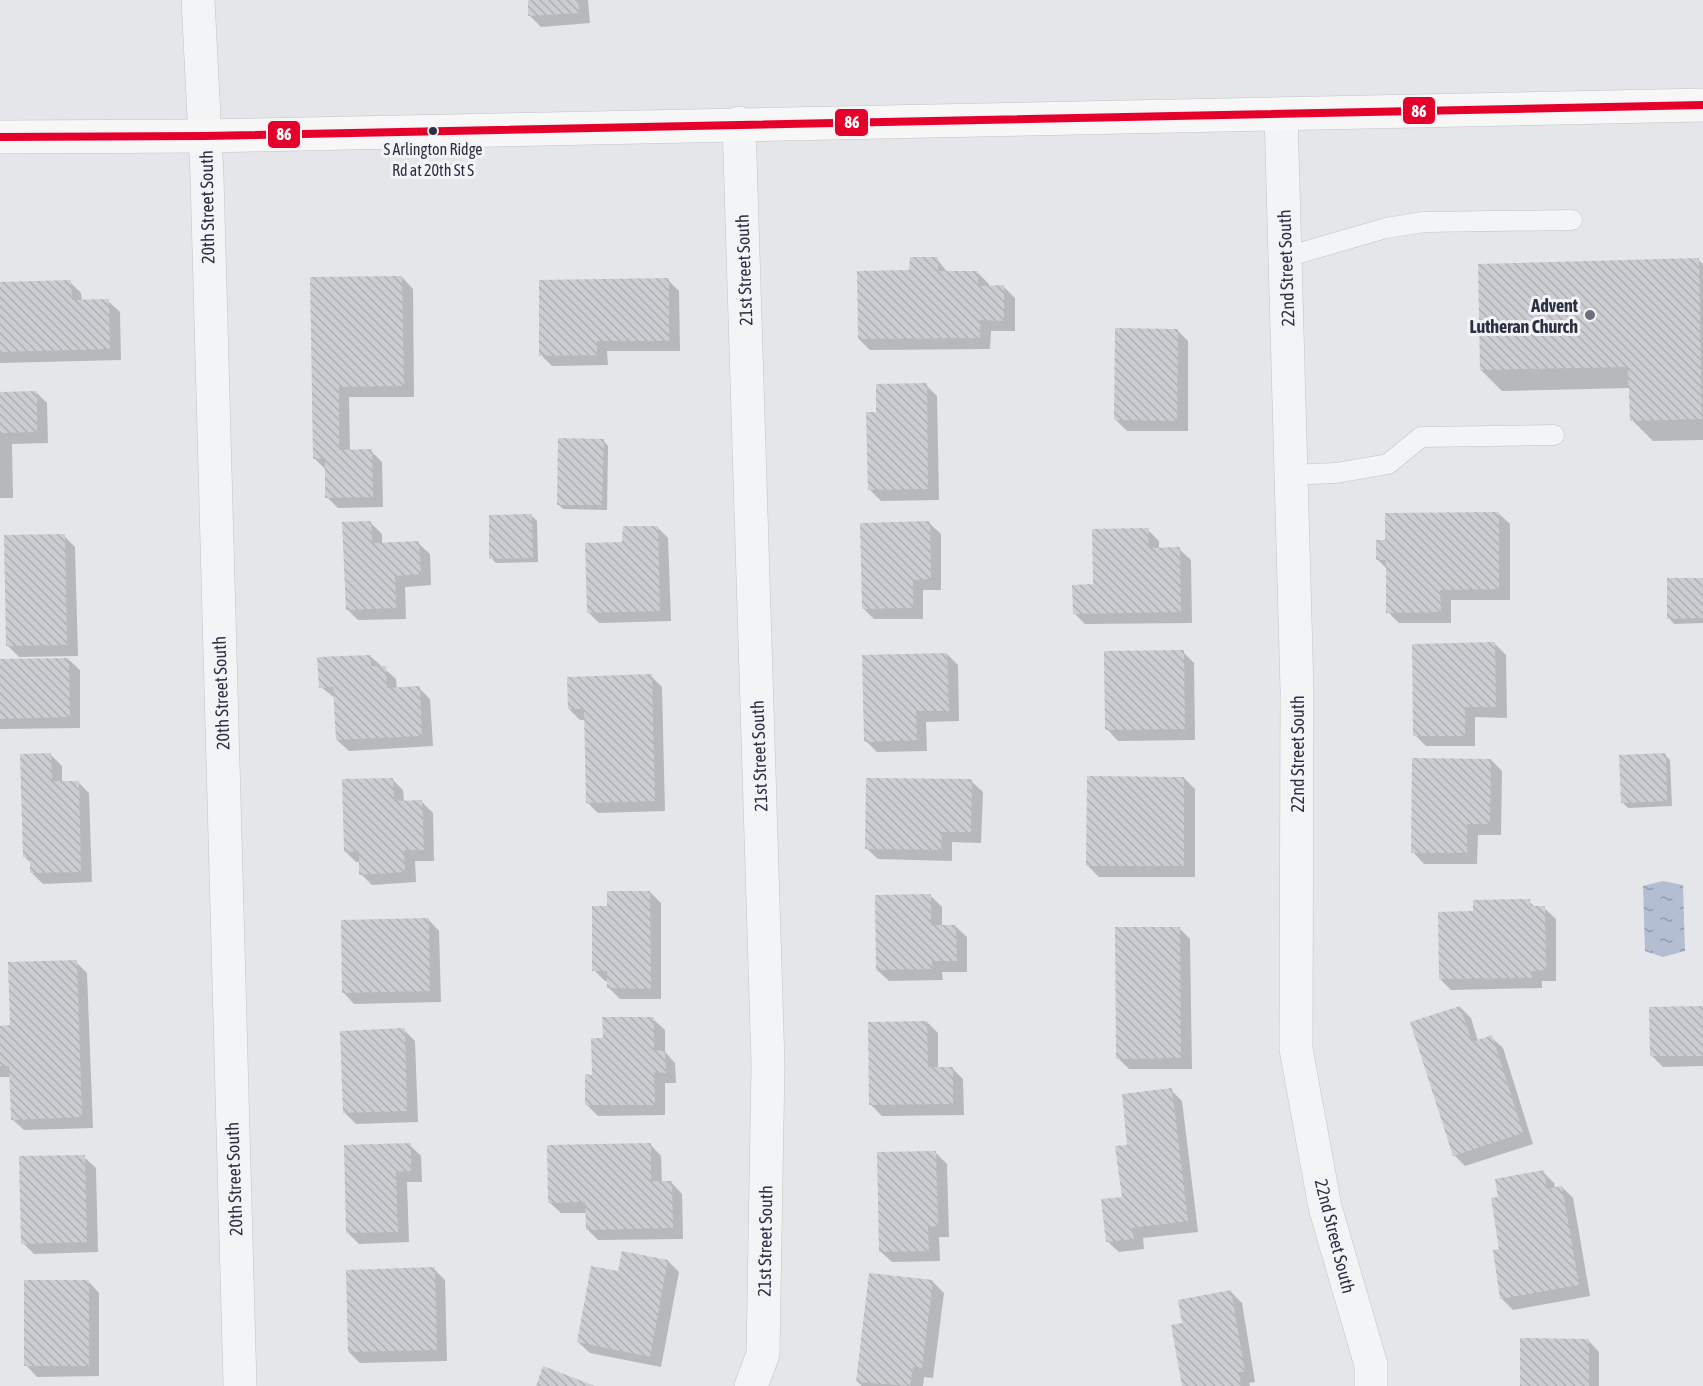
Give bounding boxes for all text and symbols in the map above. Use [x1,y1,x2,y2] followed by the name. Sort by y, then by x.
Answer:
[1402,96,1436,125] line badge: 86
[1411,102,1427,120] text: 86
[834,108,869,137] line badge: 86
[844,113,860,131] text: 86
[267,120,301,149] line badge: 86
[276,125,292,143] text: 86
[427,125,439,137] marker: S Arlington Ridge Rd at 20th St S
[383,140,483,179] place label: S Arlington Ridge Rd at 20th St S
[196,150,218,264] street label: 20th Street South
[1273,209,1299,327] street label: 22nd Street South
[732,214,756,326] street label: 21st Street South
[1470,295,1579,337] place label: Advent Lutheran Church
[1583,308,1597,322] marker: Advent Lutheran Church
[209,636,233,750] street label: 20th Street South
[1287,695,1308,813] street label: 22nd Street South
[747,700,771,812] street label: 21st Street South
[222,1122,246,1236] street label: 20th Street South
[1311,1177,1359,1295] street label: 22nd Street South
[754,1185,776,1297] street label: 21st Street South

